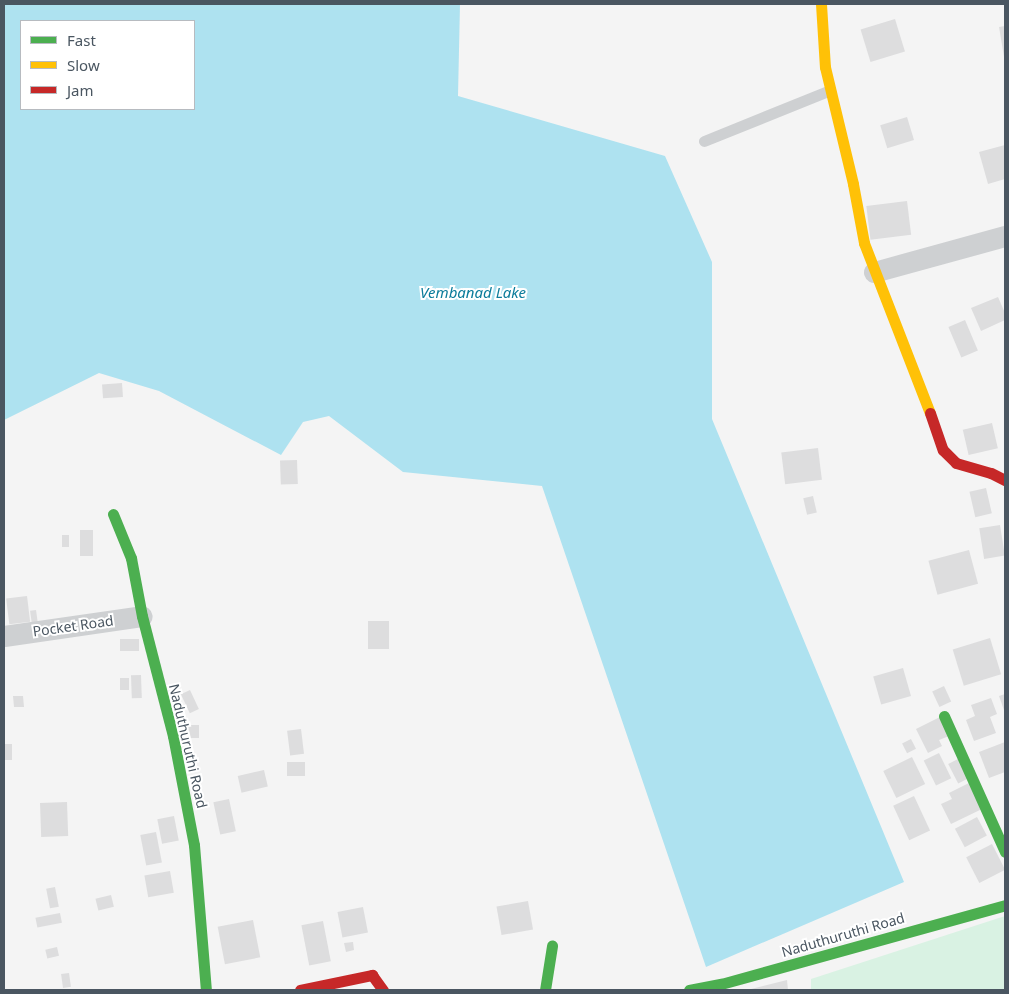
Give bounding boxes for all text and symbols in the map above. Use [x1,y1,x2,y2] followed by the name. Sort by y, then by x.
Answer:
[20,20,195,110] legend
[67,30,96,50] text: Fast
[67,55,100,75] text: Slow
[67,80,94,100] text: Jam
[420,284,526,302] water label: Vembanad Lake
[32,612,114,640] street label: Pocket Road
[166,682,210,810] street label: Naduthuruthi Road
[780,909,906,961] street label: Naduthuruthi Road

